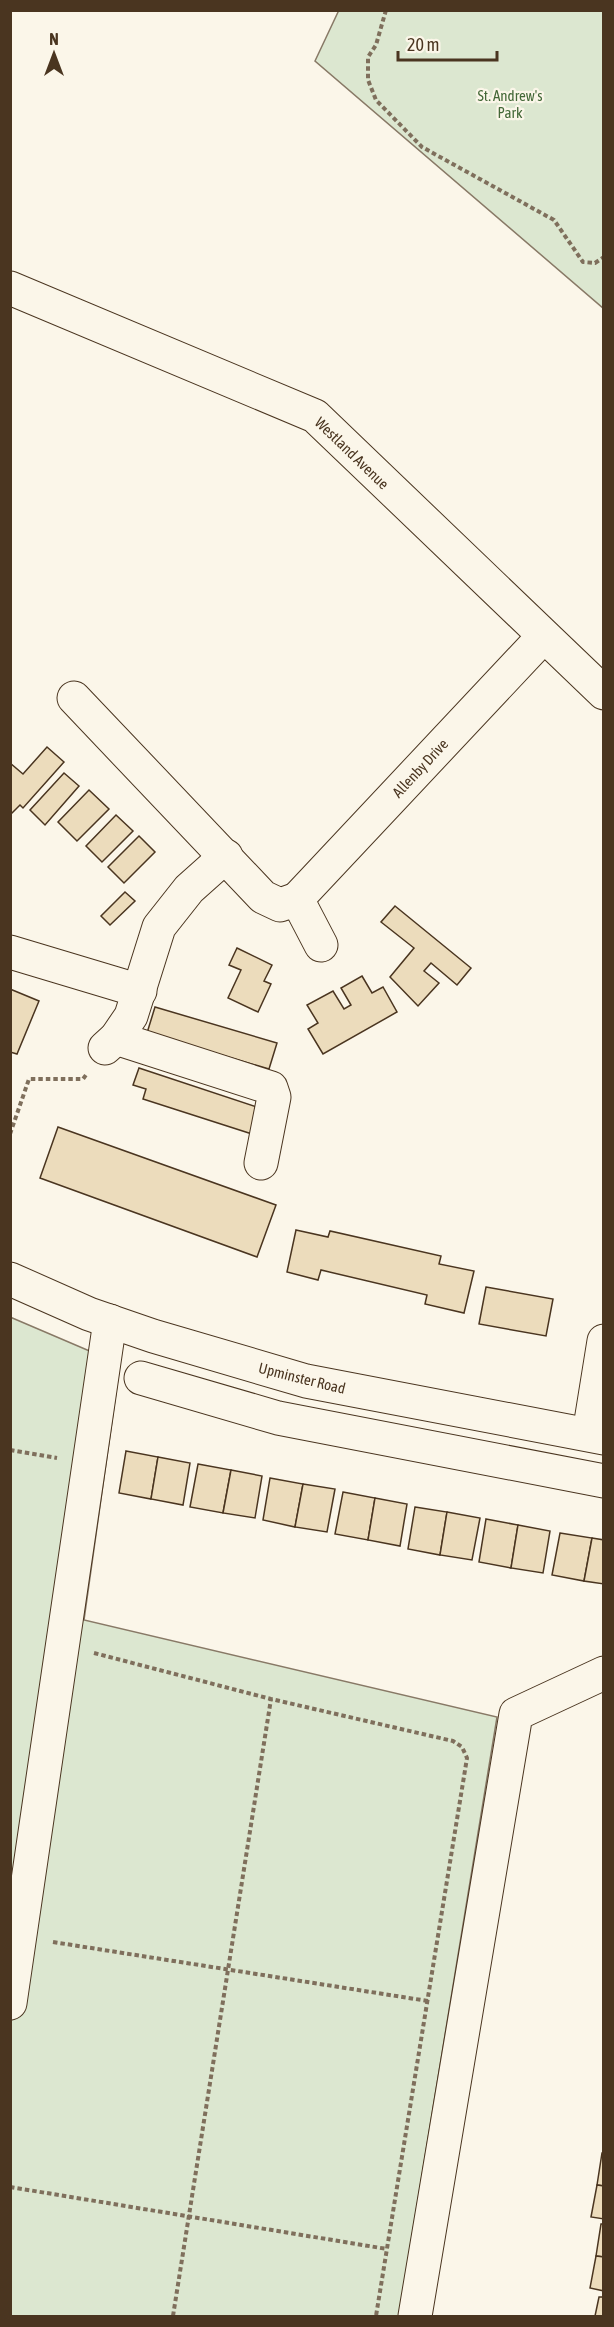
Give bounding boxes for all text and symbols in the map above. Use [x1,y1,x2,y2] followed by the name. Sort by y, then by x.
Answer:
[24,24,84,84] north arrow
[398,24,497,62] scale bar
[49,30,59,48] text: N
[407,34,439,55] text: 20 m
[478,87,542,121] park label: St. Andrew's Park
[312,414,392,493] street label: Westland Avenue
[389,735,451,801] street label: Allenby Drive
[257,1359,347,1397] street label: Upminster Road

